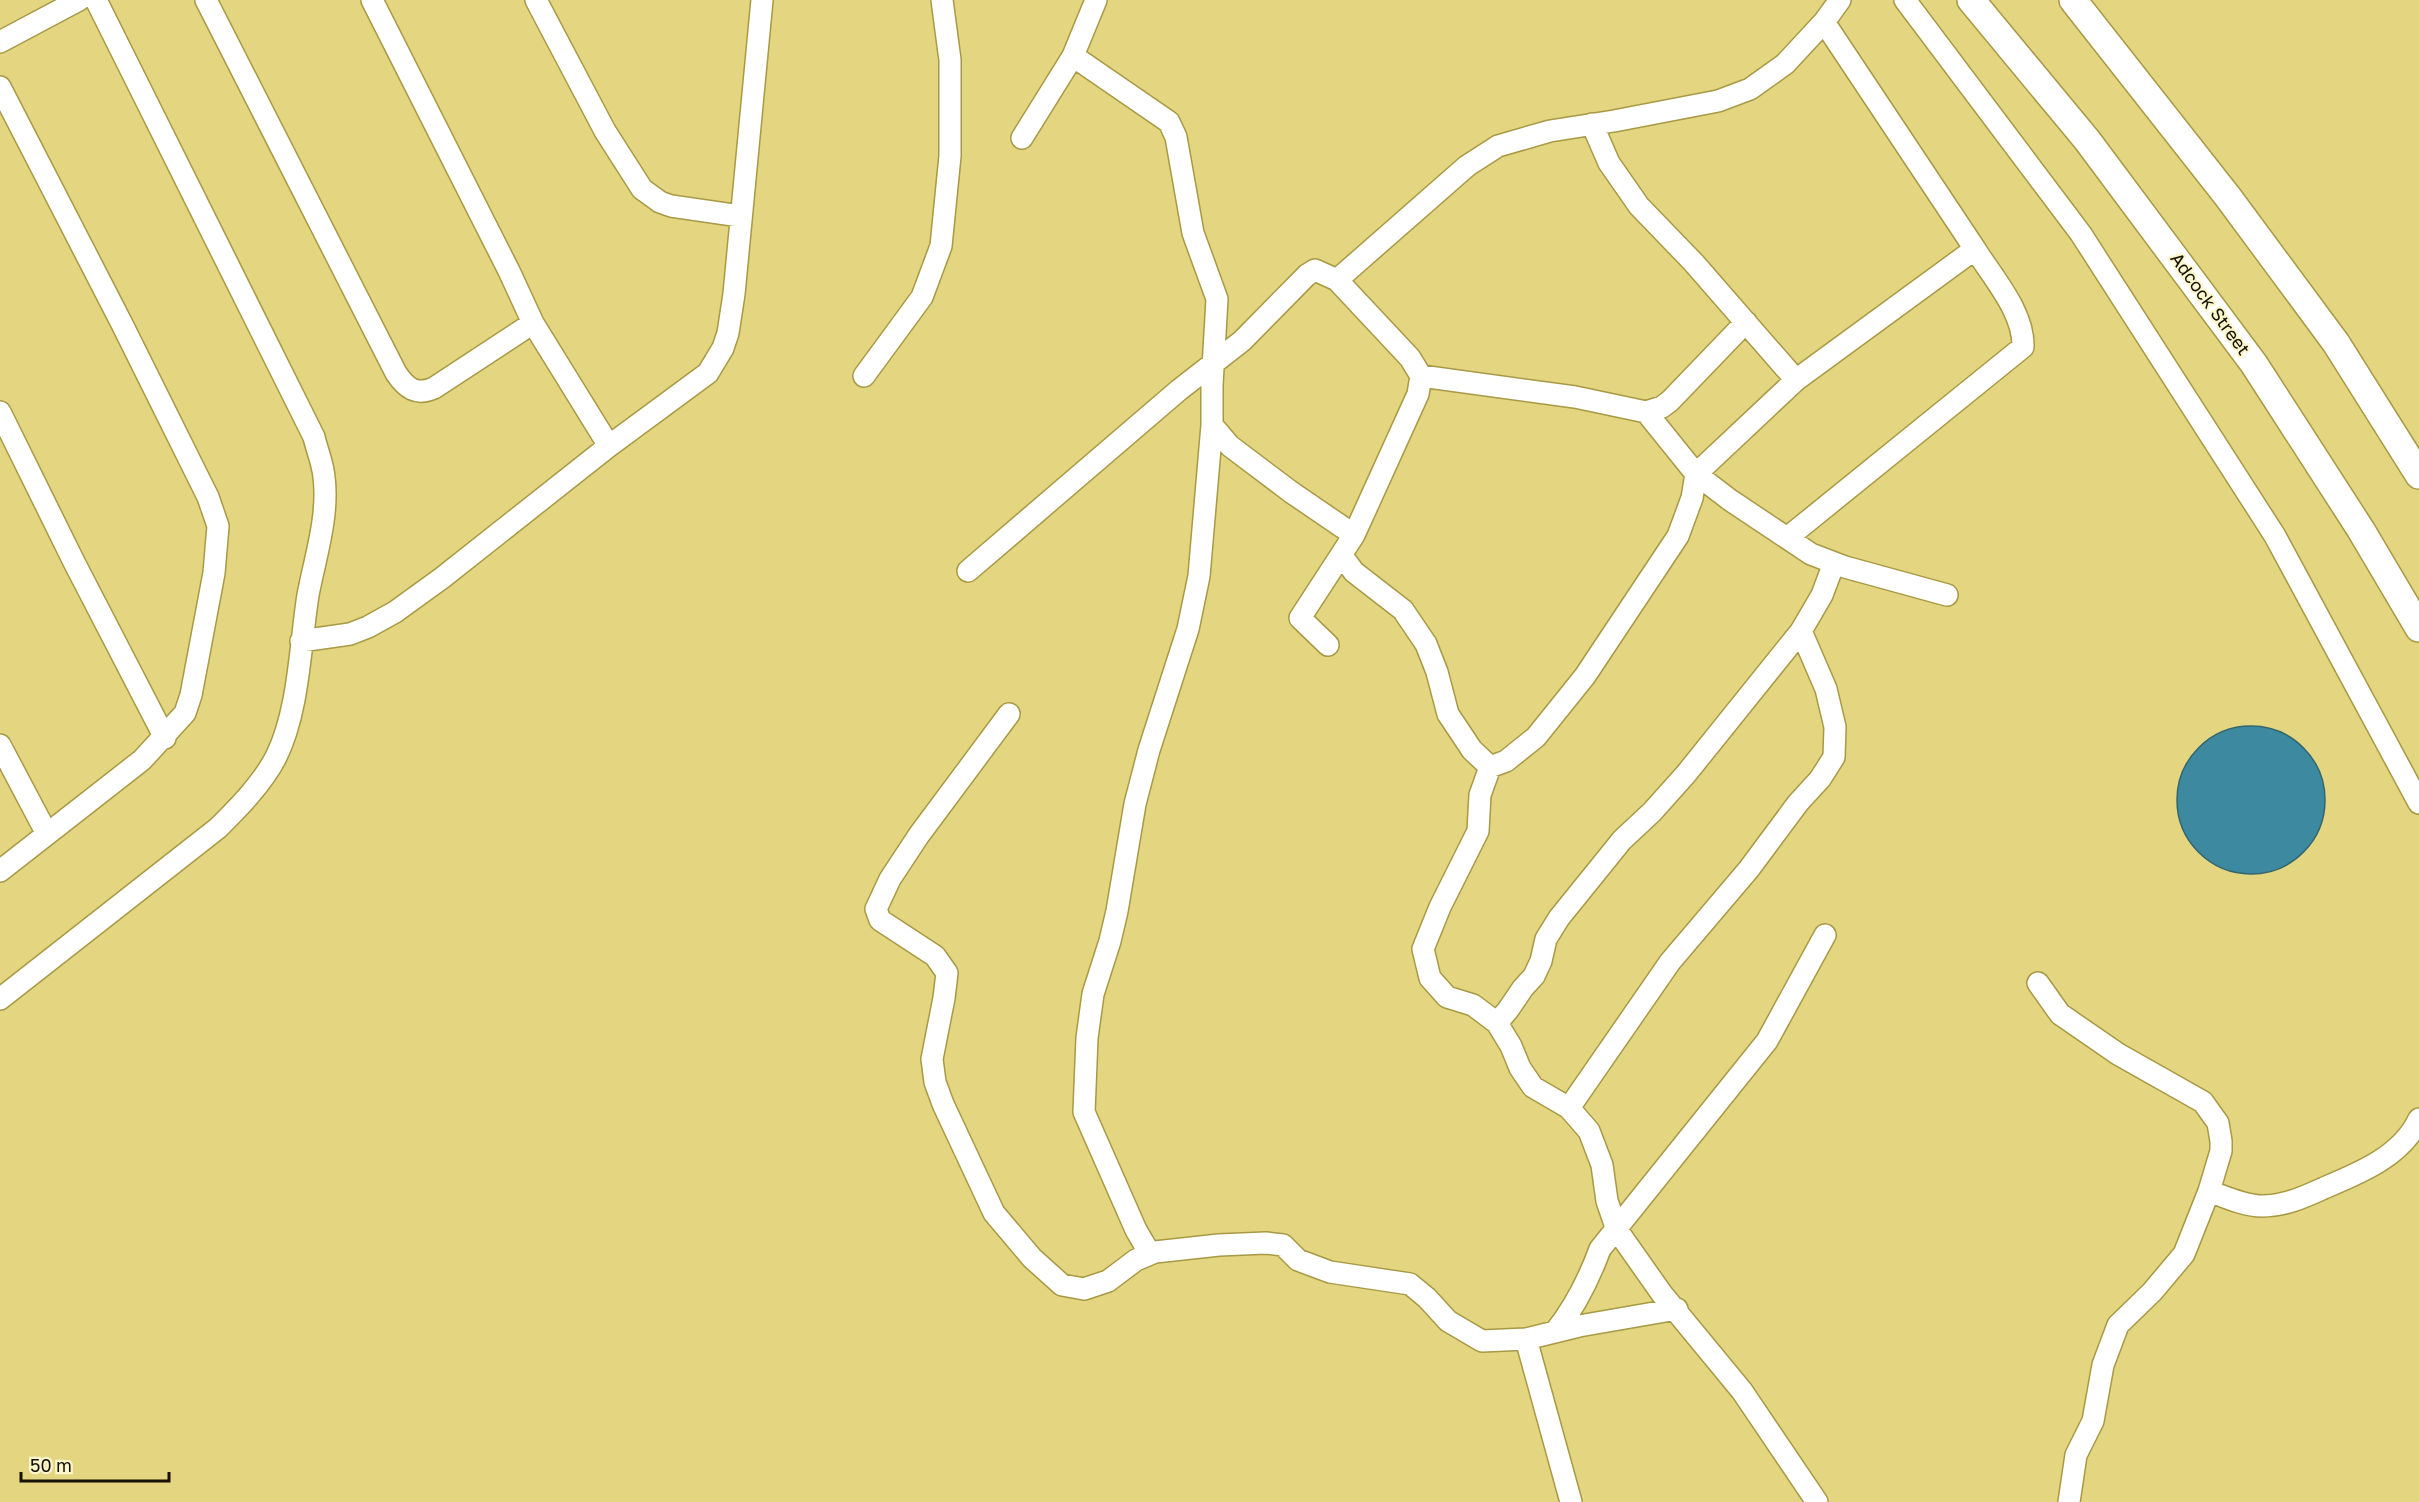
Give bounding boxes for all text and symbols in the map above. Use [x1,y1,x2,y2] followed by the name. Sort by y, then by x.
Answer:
[2166,248,2255,359] street label: Adcock Street
[21,1445,170,1483] scale bar
[30,1454,72,1476] text: 50 m

